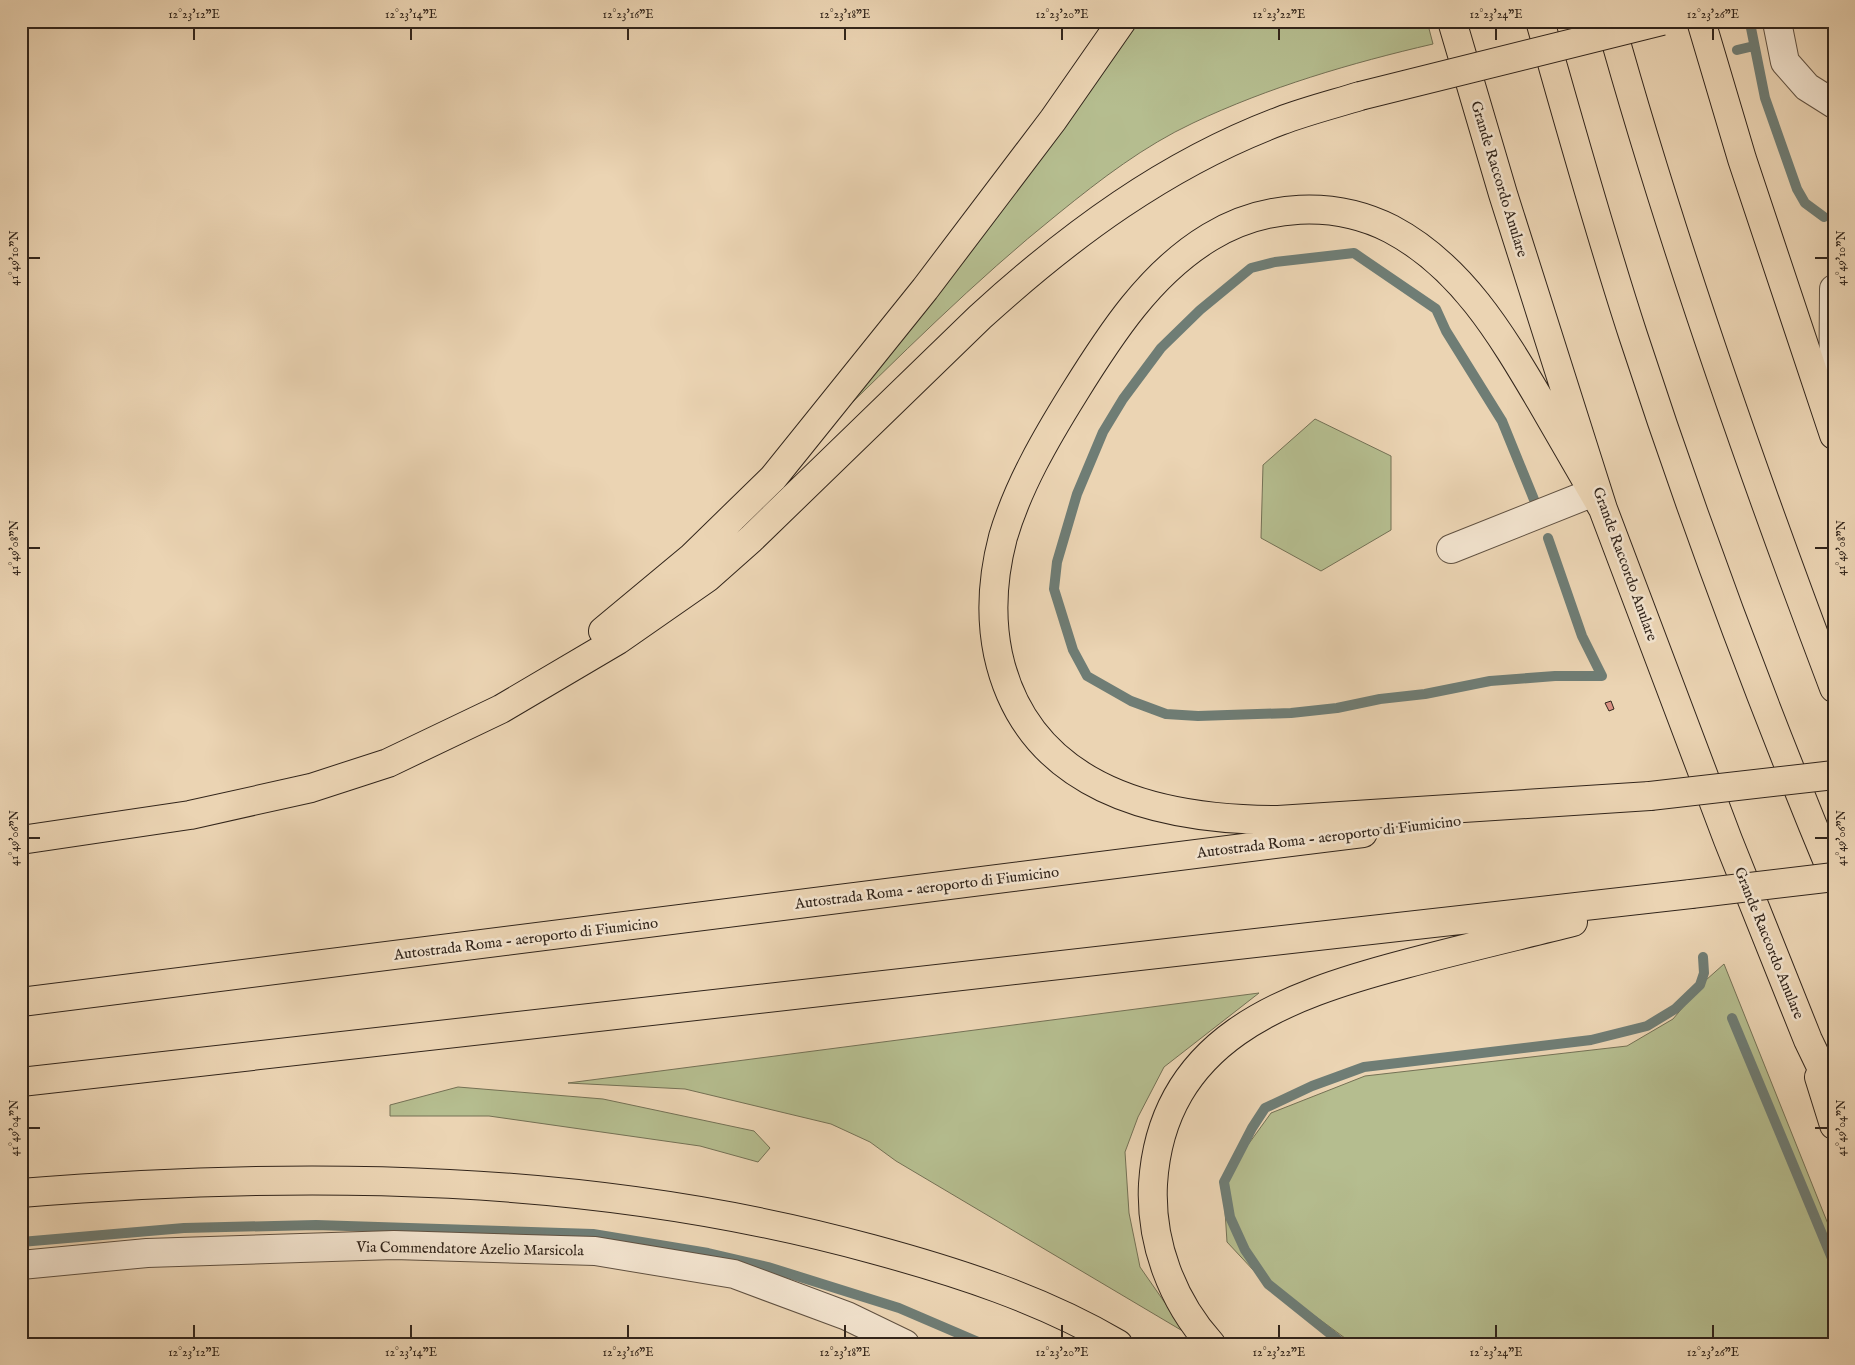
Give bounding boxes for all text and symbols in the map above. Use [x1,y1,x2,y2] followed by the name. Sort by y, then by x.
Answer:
[168,7,220,22] text: 12°23'12"E
[385,7,437,22] text: 12°23'14"E
[602,7,654,22] text: 12°23'16"E
[820,7,870,22] text: 12°23'18"E
[1035,7,1089,22] text: 12°23'20"E
[1253,7,1305,22] text: 12°23'22"E
[1469,7,1523,22] text: 12°23'24"E
[1687,7,1739,22] text: 12°23'26"E
[1466,99,1532,260] street label: Grande Raccordo Anulare
[7,230,22,286] text: 41°49'10"N
[1834,230,1849,286] text: 41°49'10"N
[1588,484,1662,644] street label: Grande Raccordo Anulare
[7,520,22,576] text: 41°49'08"N
[1834,520,1849,576] text: 41°49'08"N
[7,809,22,866] text: 41°49'06"N
[1834,809,1849,866] text: 41°49'06"N
[1195,811,1462,863] street label: Autostrada Roma - aeroporto di Fiumicino
[793,862,1060,914] street label: Autostrada Roma - aeroporto di Fiumicino
[1730,864,1808,1022] street label: Grande Raccordo Anulare
[392,913,659,965] street label: Autostrada Roma - aeroporto di Fiumicino
[7,1099,22,1156] text: 41°49'04"N
[1834,1099,1849,1156] text: 41°49'04"N
[355,1237,584,1260] street label: Via Commendatore Azelio Marsicola
[168,1345,220,1360] text: 12°23'12"E
[385,1345,437,1360] text: 12°23'14"E
[602,1345,654,1360] text: 12°23'16"E
[820,1345,870,1360] text: 12°23'18"E
[1035,1345,1089,1360] text: 12°23'20"E
[1253,1345,1305,1360] text: 12°23'22"E
[1469,1345,1523,1360] text: 12°23'24"E
[1687,1345,1739,1360] text: 12°23'26"E

